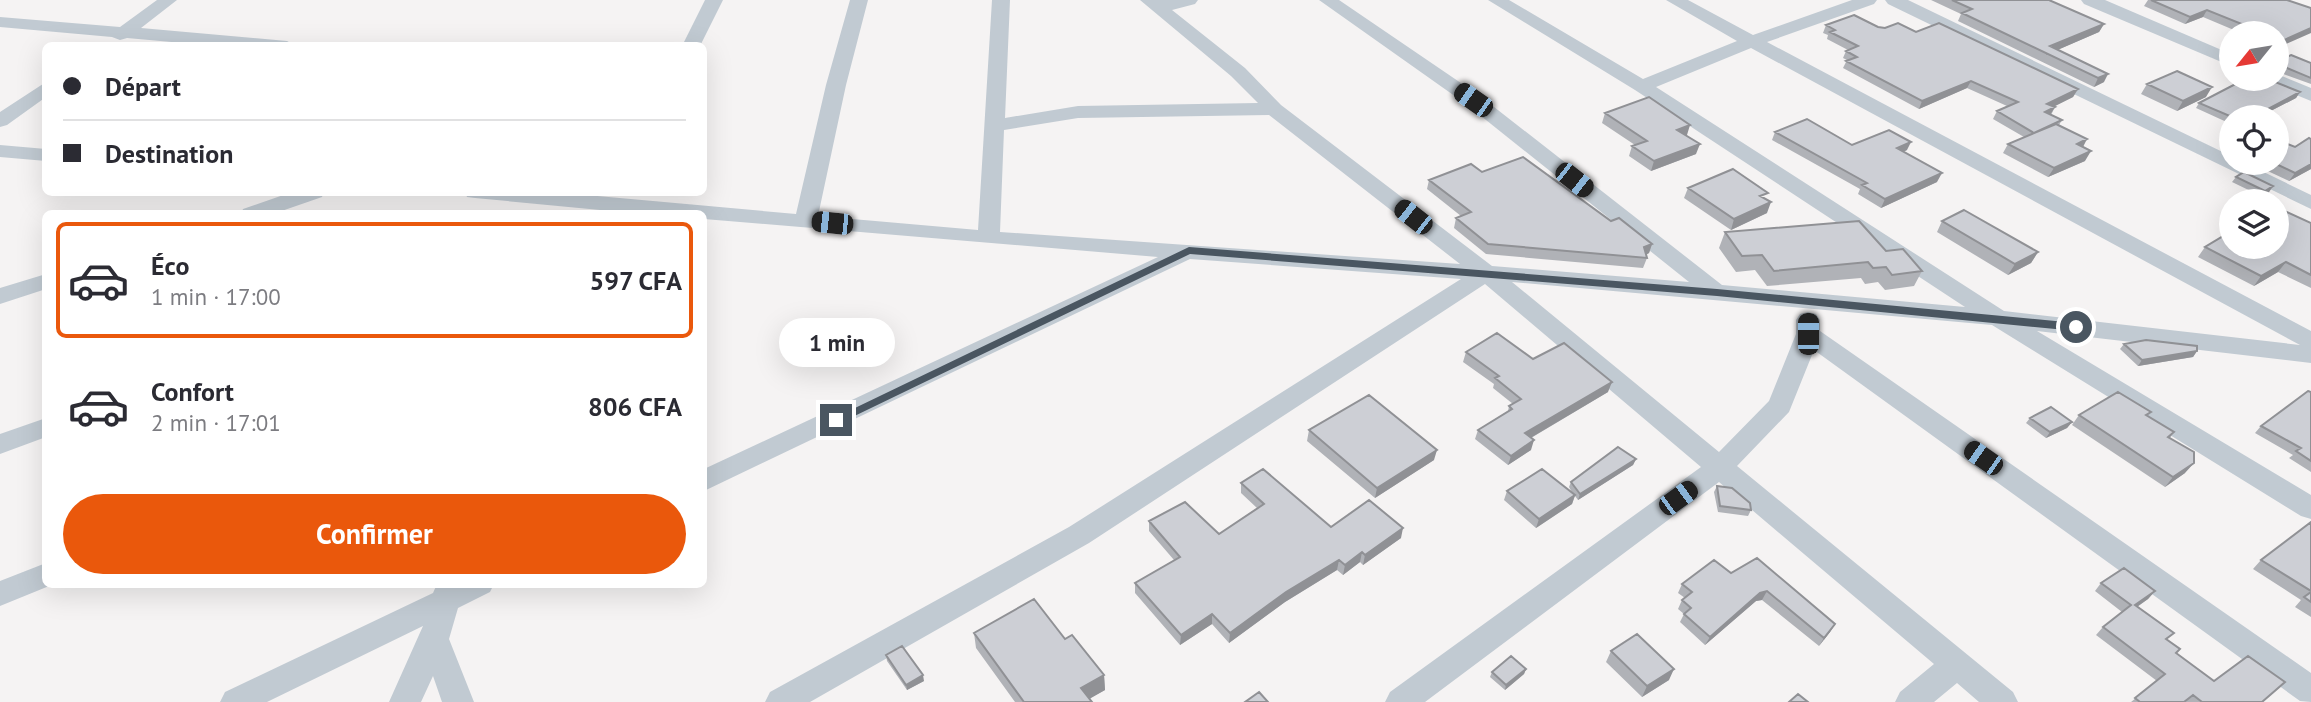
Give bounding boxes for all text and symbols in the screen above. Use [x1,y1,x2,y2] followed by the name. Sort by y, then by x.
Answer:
[2219,21,2289,91] north arrow
[2219,21,2289,259] map controls
[105,70,181,103] text: Départ
[1450,79,1497,121] car
[2219,105,2289,175] button: locate
[105,137,233,170] text: Destination
[1551,159,1598,201] car
[2219,189,2289,259] button: layers
[1390,196,1437,238] car
[811,210,854,236] car
[67,249,130,312] icon: car
[151,249,189,282] text: Éco
[589,264,682,297] text: 597 CFA
[151,282,281,311] text: 1 min · 17:00
[2060,311,2092,343] route start
[1798,313,1819,355] car
[778,318,894,368] callout: 1 min
[809,328,865,357] text: 1 min
[67,375,130,438] icon: car
[151,375,234,408] text: Confort
[588,390,682,423] text: 806 CFA
[820,404,852,436] route end
[151,408,281,437] text: 2 min · 17:01
[1960,437,2007,479] car
[1655,477,1702,519] car
[63,494,686,574] button: Confirmer

